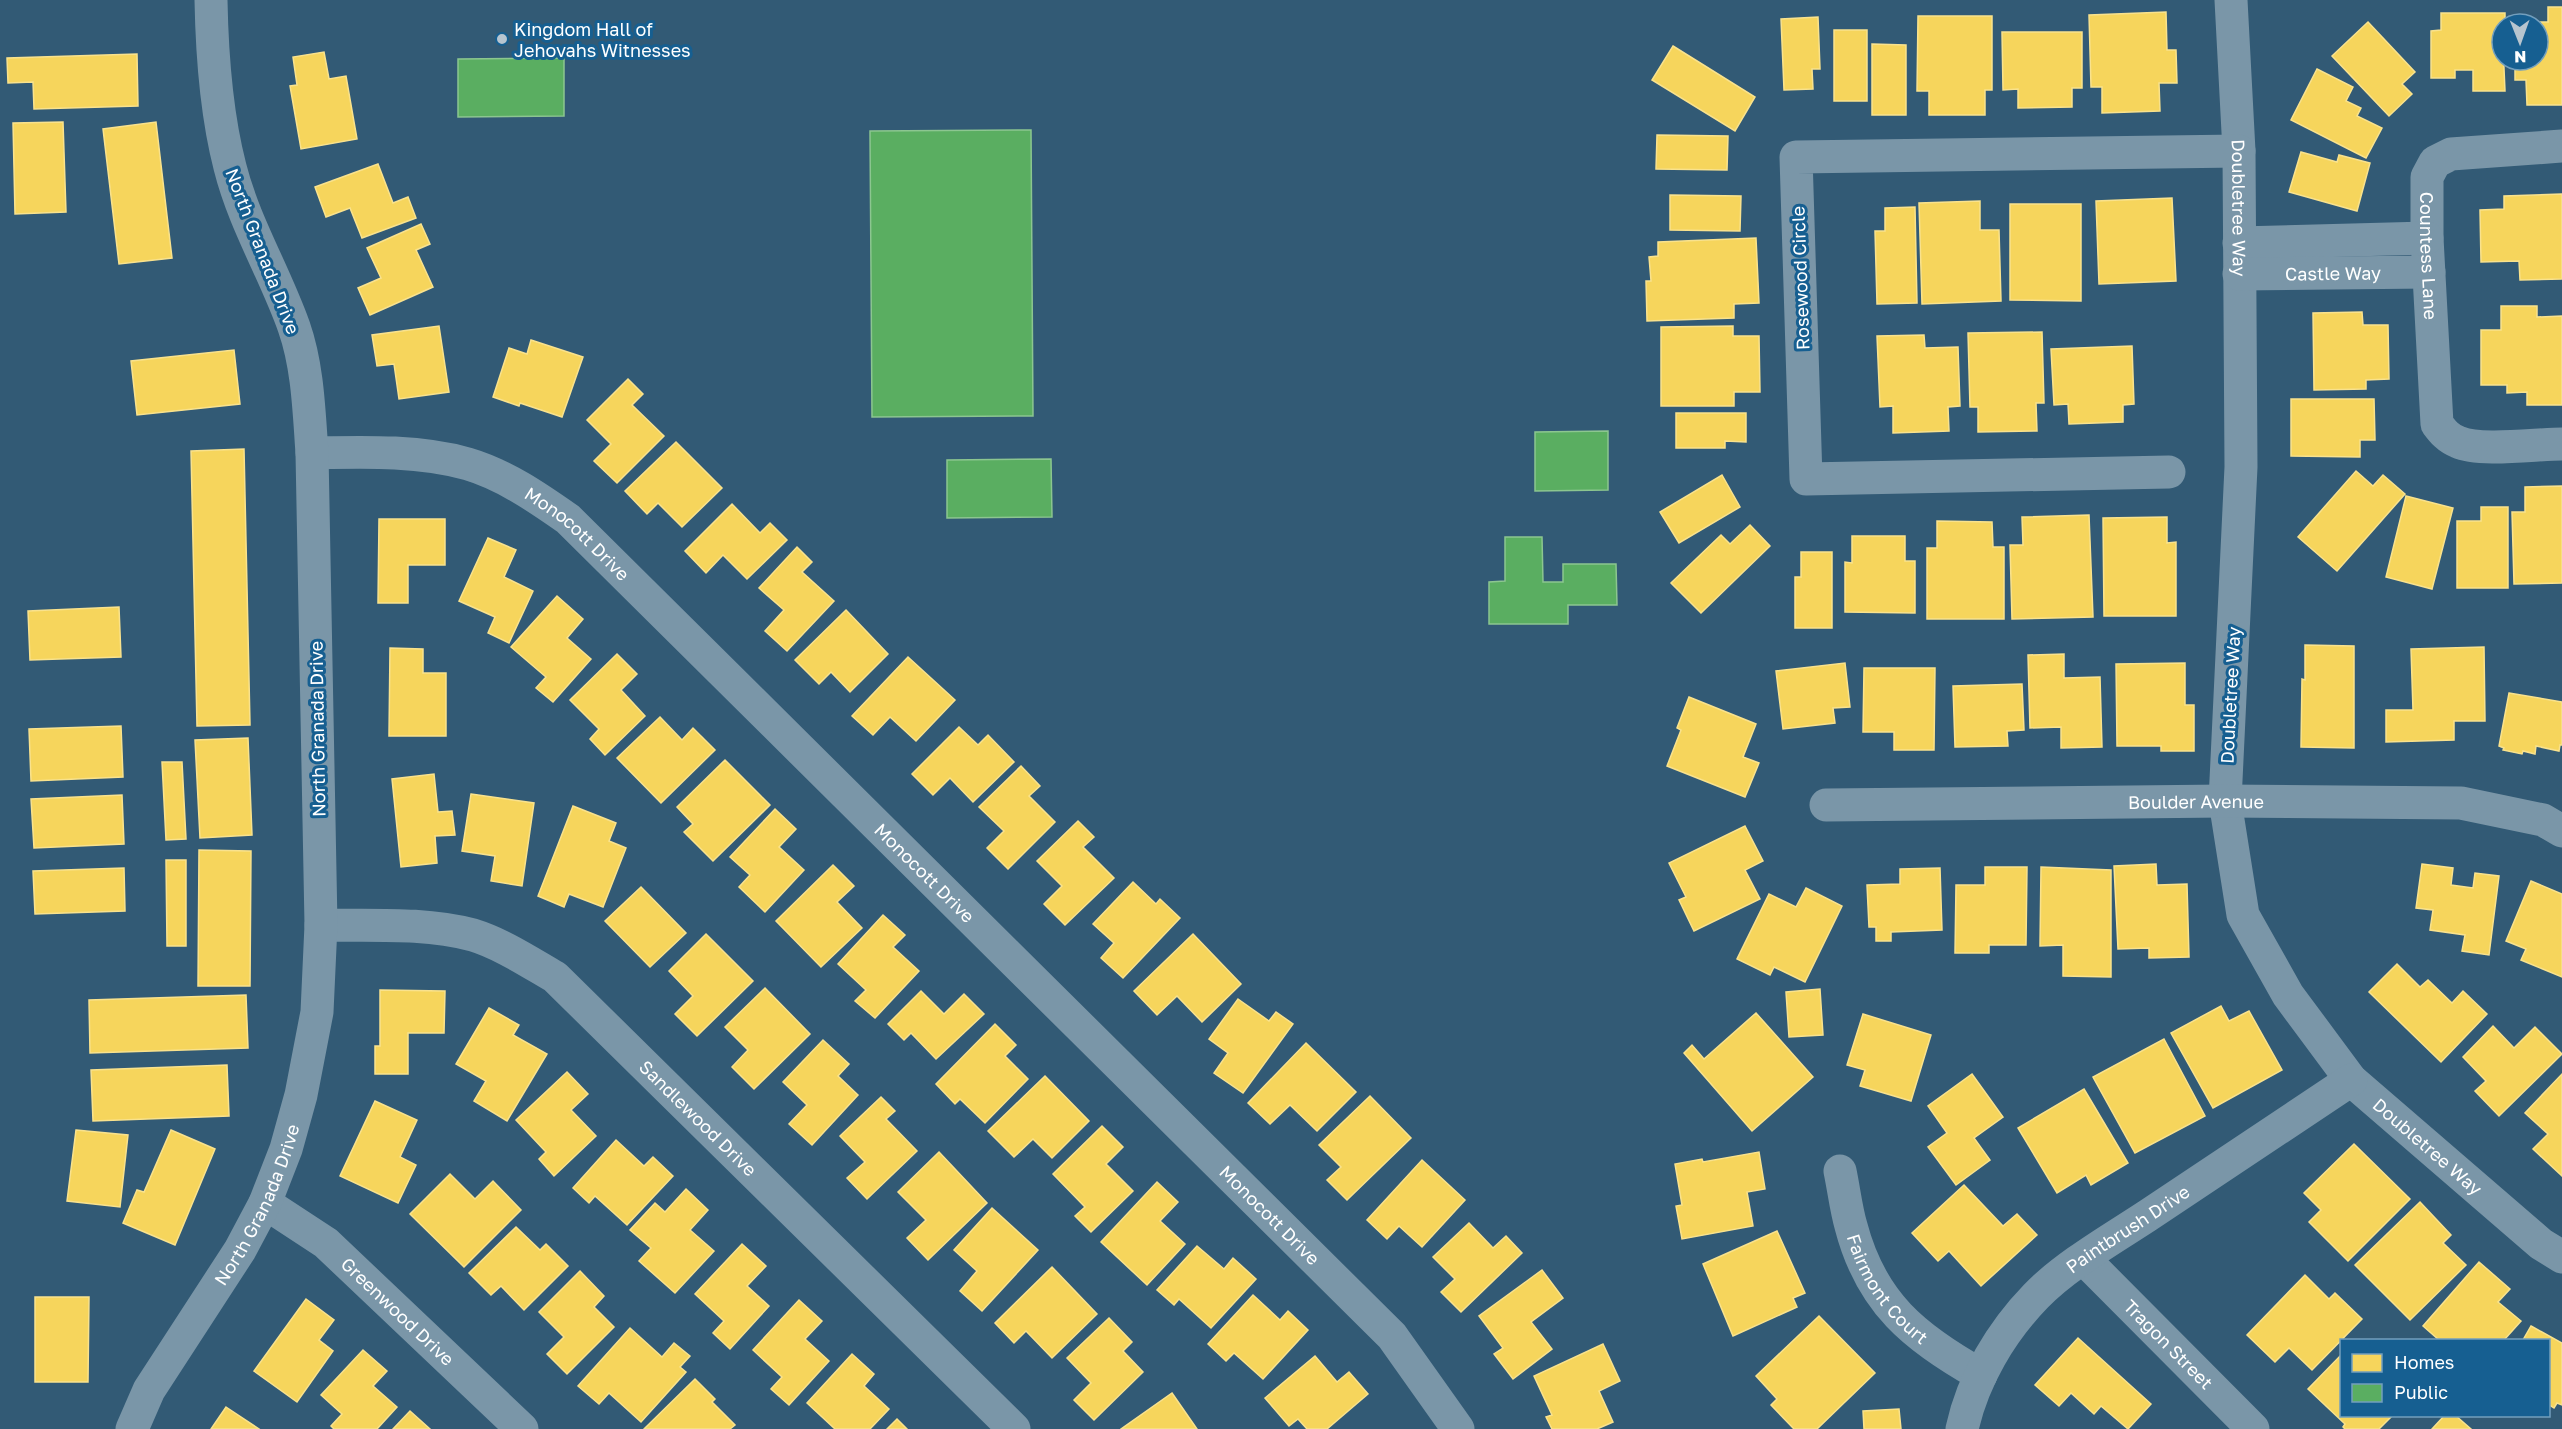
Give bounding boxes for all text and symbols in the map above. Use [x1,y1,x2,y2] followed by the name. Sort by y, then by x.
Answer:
[2490,12,2550,72] north arrow
[514,18,691,61] place label: Kingdom Hall of Jehovahs Witnesses
[495,32,509,46] marker: Kingdom Hall of Jehovahs Witnesses
[2514,47,2527,67] text: N
[2227,139,2251,277] street label: Doubletree Way
[221,165,305,337] street label: North Granada Drive
[2416,192,2442,320] street label: Countess Lane
[1786,206,1814,350] street label: Rosewood Circle
[2285,262,2381,285] street label: Castle Way
[521,482,634,585] street label: Monocott Drive
[2215,626,2245,764] street label: Doubletree Way
[304,641,330,817] street label: North Granada Drive
[2128,790,2264,813] street label: Boulder Avenue
[870,818,979,927] street label: Monocott Drive
[635,1055,761,1181] street label: Sandlewood Drive
[2369,1093,2487,1199] street label: Doubletree Way
[209,1122,303,1289] street label: North Granada Drive
[1215,1161,1325,1269] street label: Monocott Drive
[2061,1180,2194,1277] street label: Paintbrush Drive
[1843,1231,1933,1348] street label: Fairmont Court
[337,1252,459,1370] street label: Greenwood Drive
[2119,1295,2218,1393] street label: Tragon Street
[2340,1339,2550,1417] legend
[2394,1351,2454,1373] text: Homes
[2394,1381,2448,1403] text: Public

